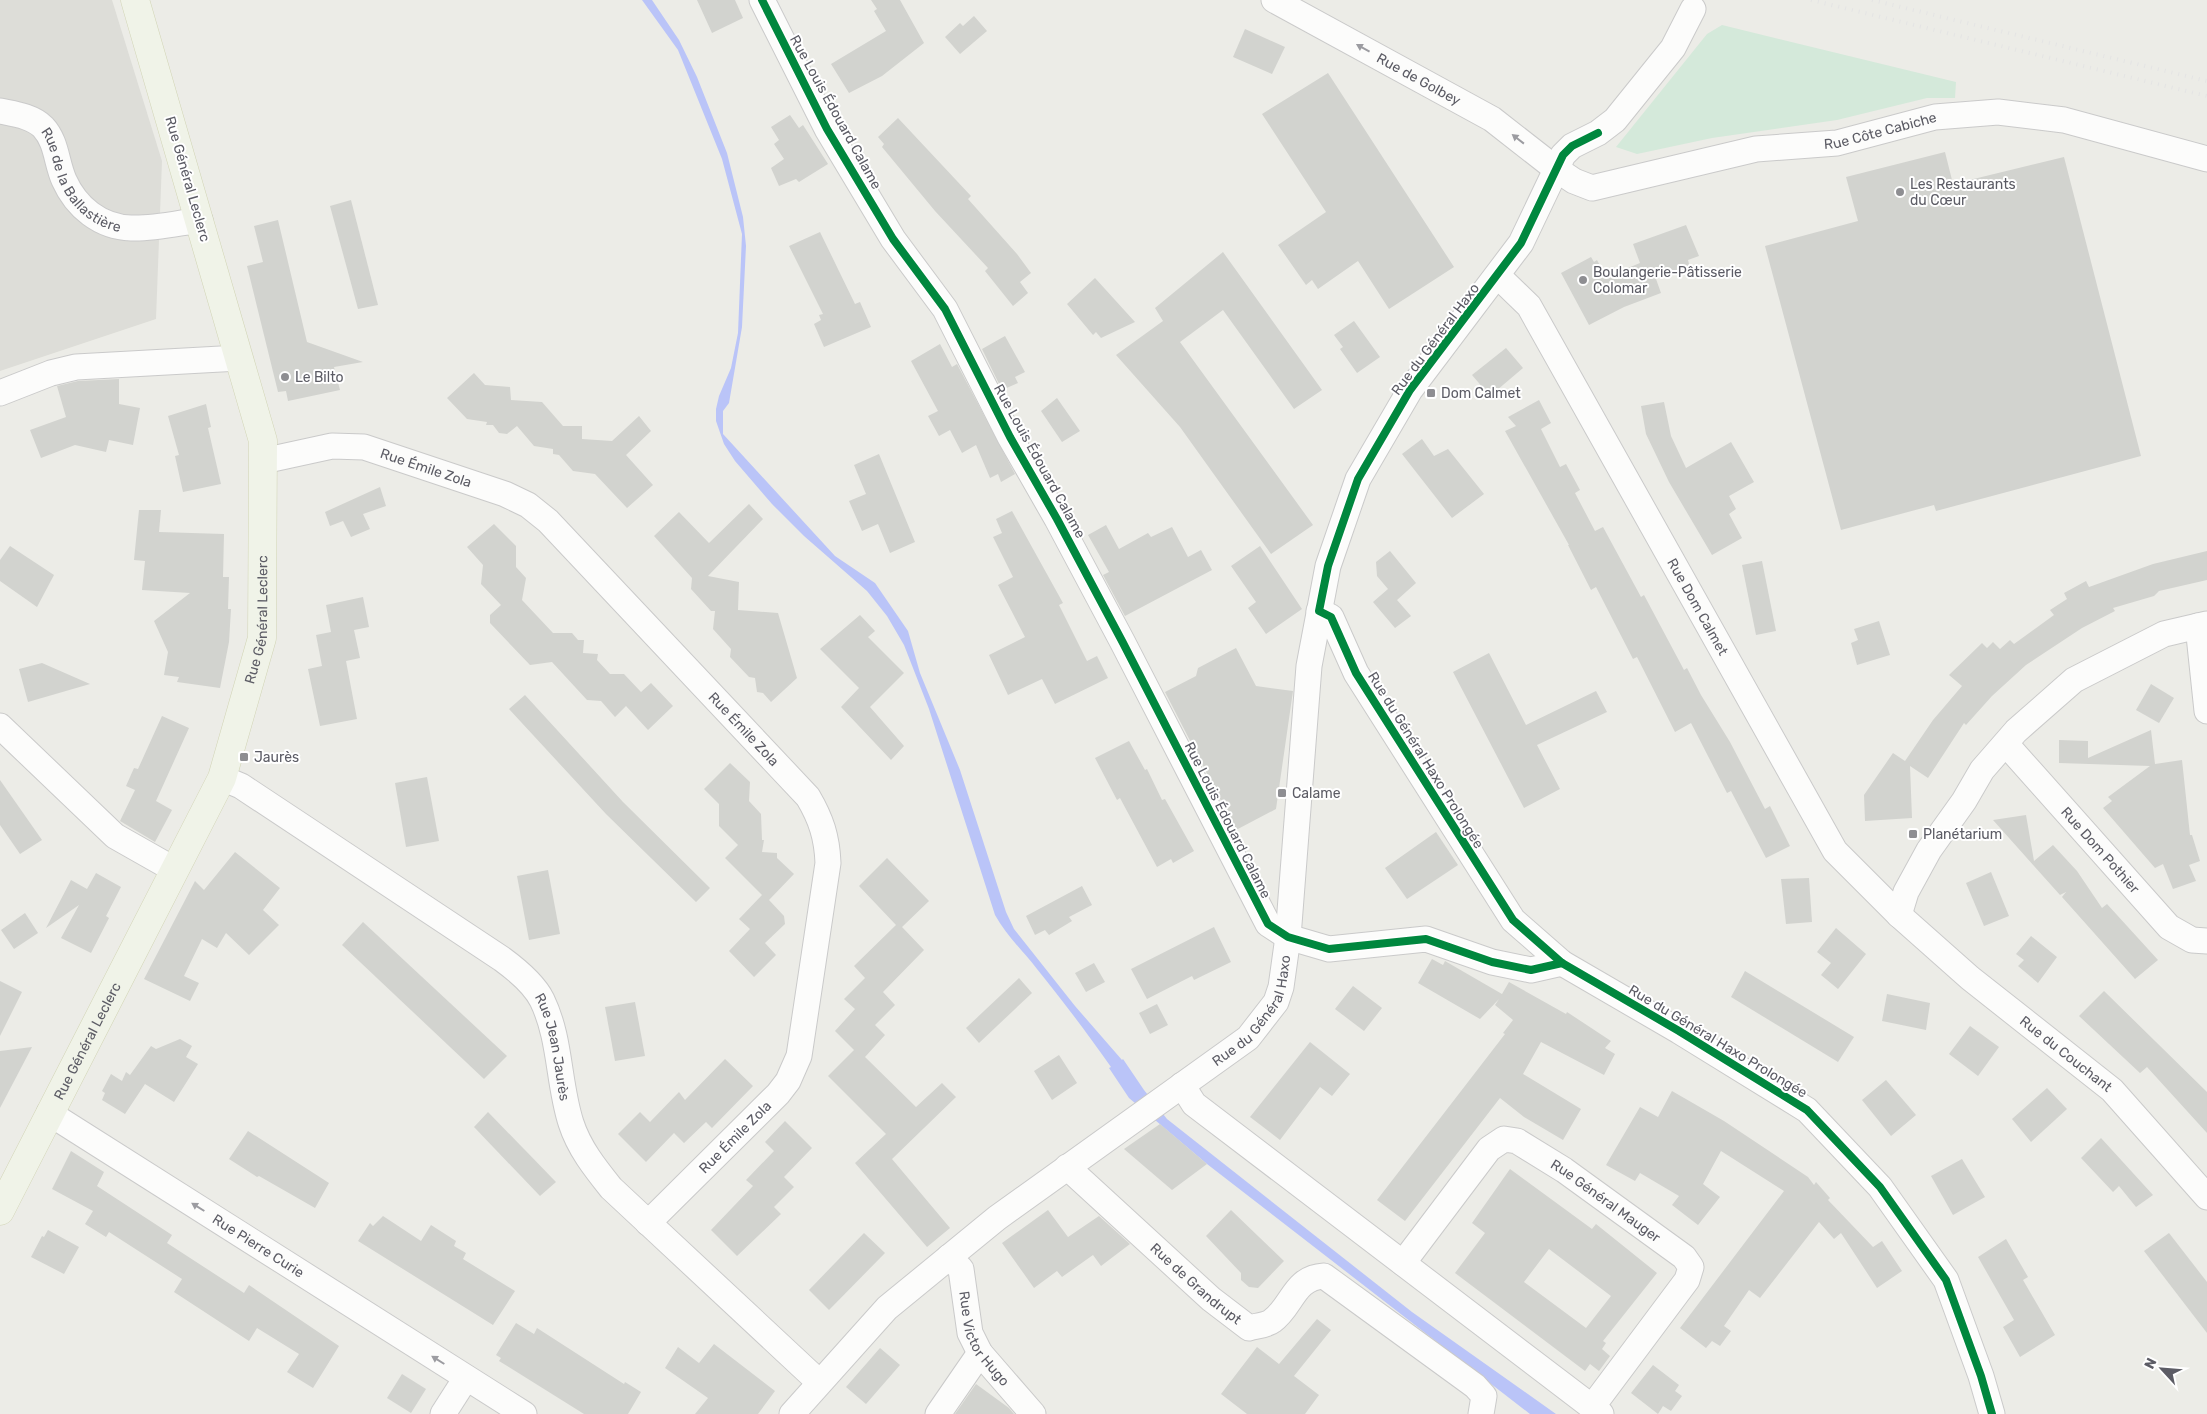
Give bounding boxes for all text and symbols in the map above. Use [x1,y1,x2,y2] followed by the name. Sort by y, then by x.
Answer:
[786,32,886,192] street label: Rue Louis Édouard Calame
[1356,44,1371,52] one-way arrow
[1374,50,1464,109] street label: Rue de Golbey
[1823,109,1939,153] street label: Rue Côte Cabiche
[161,114,214,244] street label: Rue Général Leclerc
[37,124,123,236] street label: Rue de la Ballastière
[1511,134,1525,144] one-way arrow
[1910,176,2016,209] place label: Les Restaurants du Cœur
[1894,186,1906,198] marker: Les Restaurants du Cœur
[1593,264,1742,297] place label: Boulangerie-Pâtisserie Colomar
[1577,274,1589,286] marker: Boulangerie-Pâtisserie Colomar
[1388,280,1483,399] street label: Rue du Général Haxo
[295,369,344,386] place label: Le Bilto
[279,371,291,383] marker: Le Bilto
[990,381,1090,541] street label: Rue Louis Édouard Calame
[1441,385,1521,402] place label: Dom Calmet
[1425,387,1437,399] marker: Dom Calmet
[378,445,474,491] street label: Rue Émile Zola
[241,555,271,686] street label: Rue Général Leclerc
[1663,555,1732,659] street label: Rue Dom Calmet
[1364,669,1487,852] street label: Rue du Général Haxo Prolongée
[705,689,782,770] street label: Rue Émile Zola
[1181,739,1275,901] street label: Rue Louis Édouard Calame
[254,749,299,766] place label: Jaurès
[238,751,250,763] marker: Jaurès
[1292,785,1341,802] place label: Calame
[1276,787,1288,799] marker: Calame
[2057,804,2143,898] street label: Rue Dom Pothier
[1923,826,2002,843] place label: Planétarium
[1907,828,1919,840] marker: Planétarium
[1209,954,1294,1070] street label: Rue du Général Haxo
[50,979,125,1103] street label: Rue Général Leclerc
[1625,981,1810,1102] street label: Rue du Général Haxo Prolongée
[531,990,573,1102] street label: Rue Jean Jaurès
[2016,1013,2116,1096] street label: Rue du Couchant
[695,1097,775,1177] street label: Rue Émile Zola
[1548,1156,1664,1247] street label: Rue Général Mauger
[191,1203,204,1212] one-way arrow
[209,1211,307,1282] street label: Rue Pierre Curie
[1147,1240,1245,1329] street label: Rue de Grandrupt
[955,1290,1013,1390] street label: Rue Victor Hugo
[2137,1344,2187,1394] north arrow
[2141,1355,2161,1372] text: N
[432,1356,445,1365] one-way arrow

